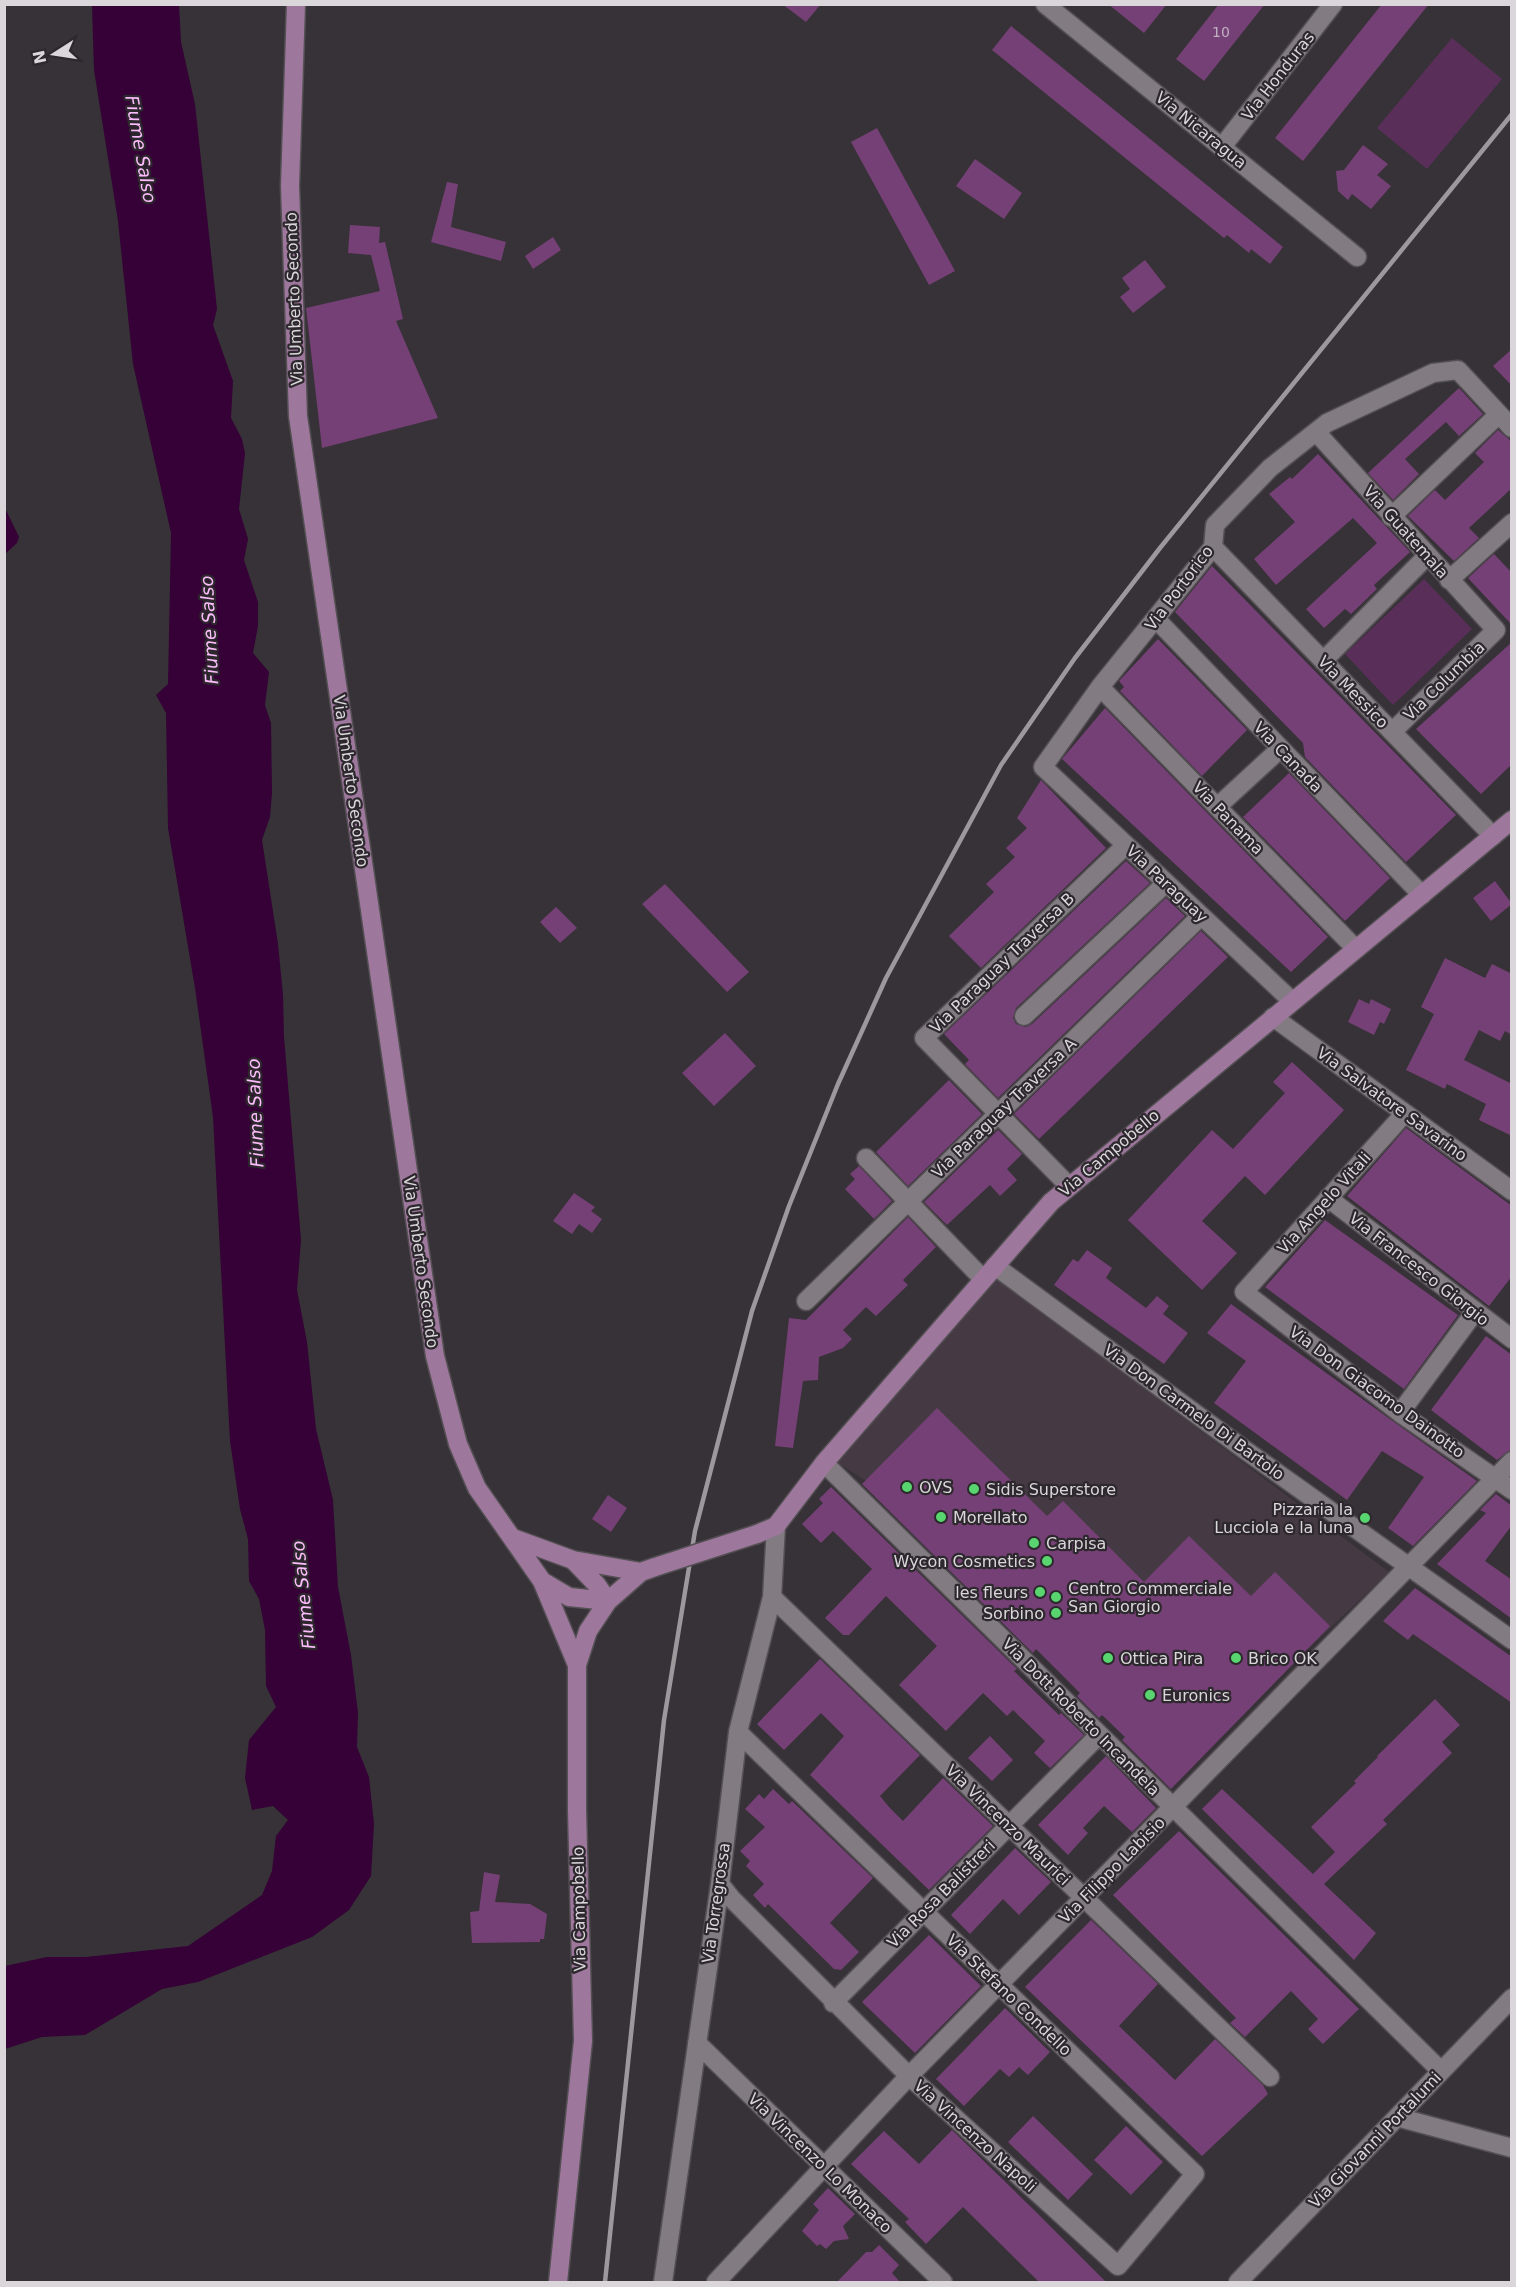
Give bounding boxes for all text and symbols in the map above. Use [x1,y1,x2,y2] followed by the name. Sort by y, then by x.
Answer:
[24,24,84,84] north arrow
[1212,24,1230,40] house number: 10
[1238,28,1318,124] street label: Via Honduras
[29,48,51,66] text: N
[1152,88,1250,172] street label: Via Nicaragua
[121,94,161,204] water label: Fiume Salso
[281,212,307,386] street label: Via Umberto Secondo
[1359,482,1453,582] street label: Via Guatemala
[1141,542,1217,634] street label: Via Portorico
[196,575,222,685] water label: Fiume Salso
[1399,638,1489,724] street label: Via Columbia
[1314,652,1392,732] street label: Via Messico
[330,694,372,868] street label: Via Umberto Secondo
[1250,718,1326,796] street label: Via Canada
[1189,778,1267,858] street label: Via Panama
[1122,841,1212,927] street label: Via Paraguay
[926,889,1078,1037] street label: Via Paraguay Traversa B
[928,1034,1080,1182] street label: Via Paraguay Traversa A
[1313,1043,1471,1165] street label: Via Salvatore Savarino
[243,1058,267,1168] water label: Fiume Salso
[1055,1106,1163,1200] street label: Via Campobello
[1273,1148,1375,1258] street label: Via Angelo Vitali
[400,1175,442,1349] street label: Via Umberto Secondo
[1345,1208,1493,1330] street label: Via Francesco Giorgio
[1286,1322,1468,1462] street label: Via Don Giacomo Dainotto
[1100,1340,1288,1484] street label: Via Don Carmelo Di Bartolo
[919,1478,952,1497] place label: OVS
[900,1480,914,1494] marker: OVS
[986,1480,1116,1499] place label: Sidis Superstore
[967,1482,981,1496] marker: Sidis Superstore
[1214,1500,1353,1537] place label: Pizzaria la Lucciola e la luna
[953,1508,1027,1527] place label: Morellato
[934,1510,948,1524] marker: Morellato
[1358,1511,1372,1525] marker: Pizzaria la Lucciola e la luna
[1046,1534,1106,1553] place label: Carpisa
[1027,1536,1041,1550] marker: Carpisa
[287,1540,319,1650] water label: Fiume Salso
[894,1552,1035,1571] place label: Wycon Cosmetics
[1040,1554,1054,1568] marker: Wycon Cosmetics
[1068,1579,1232,1616] place label: Centro Commerciale San Giorgio
[955,1583,1028,1602] place label: les fleurs
[1033,1585,1047,1599] marker: les fleurs
[1049,1590,1063,1604] marker: Centro Commerciale San Giorgio
[983,1604,1044,1623] place label: Sorbino
[1049,1606,1063,1620] marker: Sorbino
[998,1634,1164,1800] street label: Via Dott Roberto Incandela
[1120,1649,1203,1668] place label: Ottica Pira
[1248,1649,1317,1668] place label: Brico OK
[1101,1651,1115,1665] marker: Ottica Pira
[1229,1651,1243,1665] marker: Brico OK
[1162,1686,1230,1705] place label: Euronics
[1143,1688,1157,1702] marker: Euronics
[942,1761,1074,1889] street label: Via Vincenzo Maurici
[1055,1813,1169,1927] street label: Via Filippo Labisio
[883,1836,999,1952] street label: Via Rosa Balistreri
[698,1841,734,1965] street label: Via Torregrossa
[568,1846,590,1972] street label: Via Campobello
[943,1930,1075,2060] street label: Via Stefano Condello
[1305,2068,1445,2212] street label: Via Giovanni Portalumi
[910,2076,1040,2196] street label: Via Vincenzo Napoli
[744,2089,896,2237] street label: Via Vincenzo Lo Monaco

